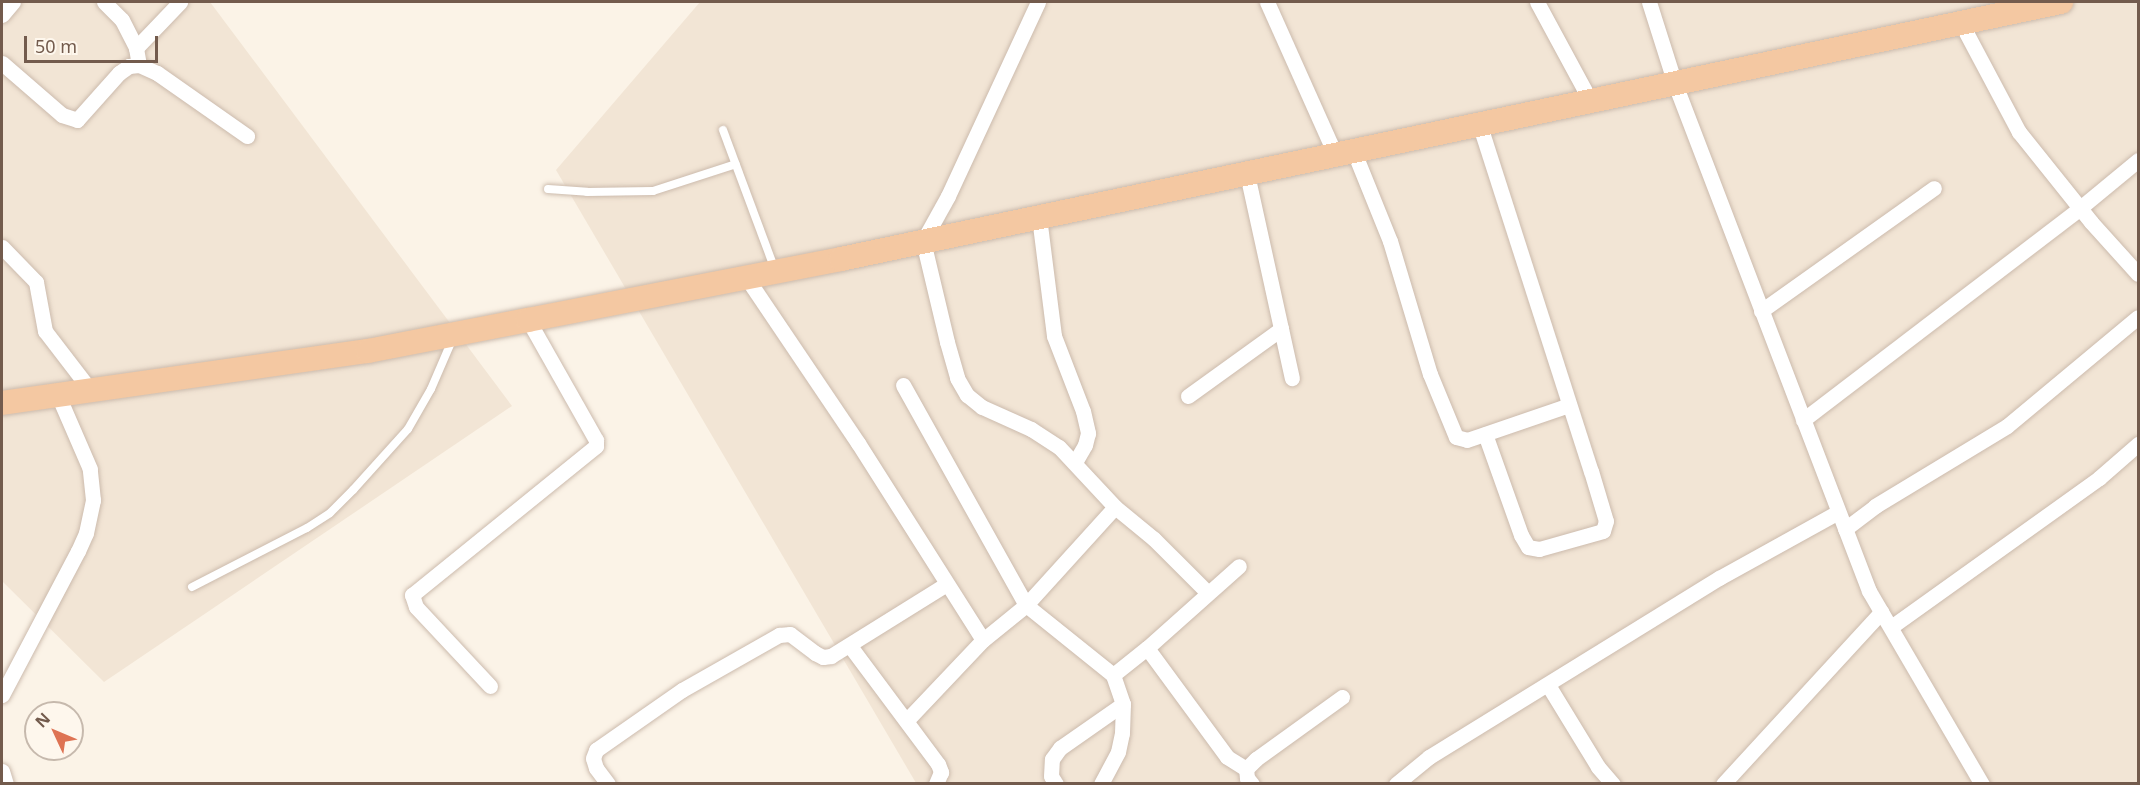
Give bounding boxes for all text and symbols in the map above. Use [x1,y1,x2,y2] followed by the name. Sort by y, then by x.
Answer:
[27,24,160,62] scale bar
[35,34,77,58] text: 50 m
[24,701,84,761] north arrow
[30,708,55,732] text: N

